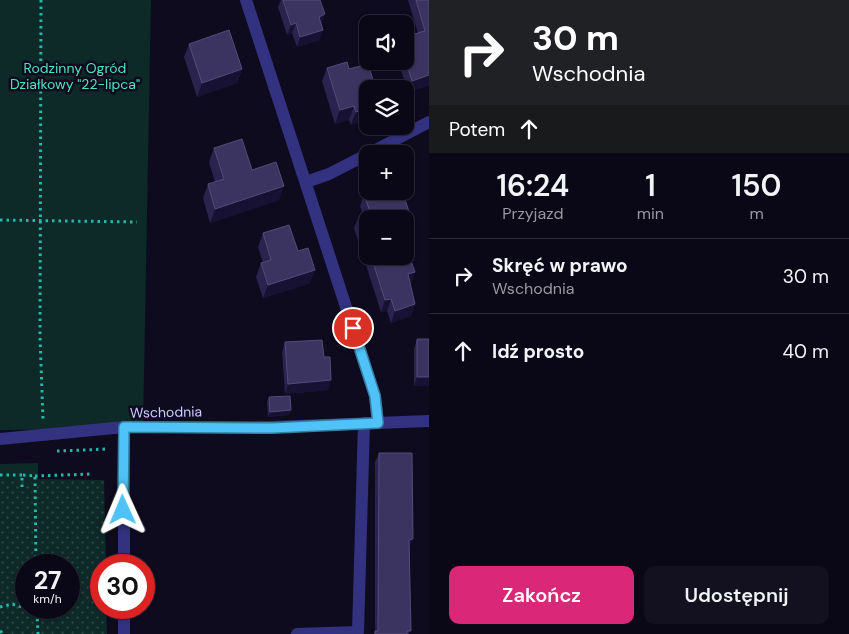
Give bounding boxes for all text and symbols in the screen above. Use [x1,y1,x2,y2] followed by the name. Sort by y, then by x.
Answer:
[359,15,414,265] map controls
[359,15,414,70] button: sound
[532,15,619,61] text: 30 m
[449,20,514,85] icon: right
[10,59,140,93] park label: Rodzinny Ogród Działkowy "22-lipca"
[532,59,645,88] text: Wschodnia
[359,80,414,135] button: layers
[515,115,543,143] icon: ahead
[449,117,505,142] text: Potem
[359,145,414,200] button: +
[497,166,569,205] text: 16:24
[645,166,656,205] text: 1
[732,166,781,205] text: 150
[502,203,564,224] text: Przyjazd
[637,203,664,224] text: min
[749,203,764,224] text: m
[359,210,414,265] button: −
[492,253,628,278] text: Skręć w prawo
[449,262,477,290] icon: right
[783,264,829,289] text: 30 m
[492,278,575,299] text: Wschodnia
[332,307,374,349] pin
[339,314,367,342] icon: arrive
[449,337,477,365] icon: ahead
[492,339,584,364] text: Idź prosto
[782,339,829,364] text: 40 m
[130,402,202,422] street label: Wschodnia
[96,483,148,535] position arrow
[90,554,155,619] speed limit sign: 30
[34,564,61,597] text: 27
[449,566,634,624] button: Zakończ
[644,566,829,624] button: Udostępnij
[33,591,62,607] text: km/h

